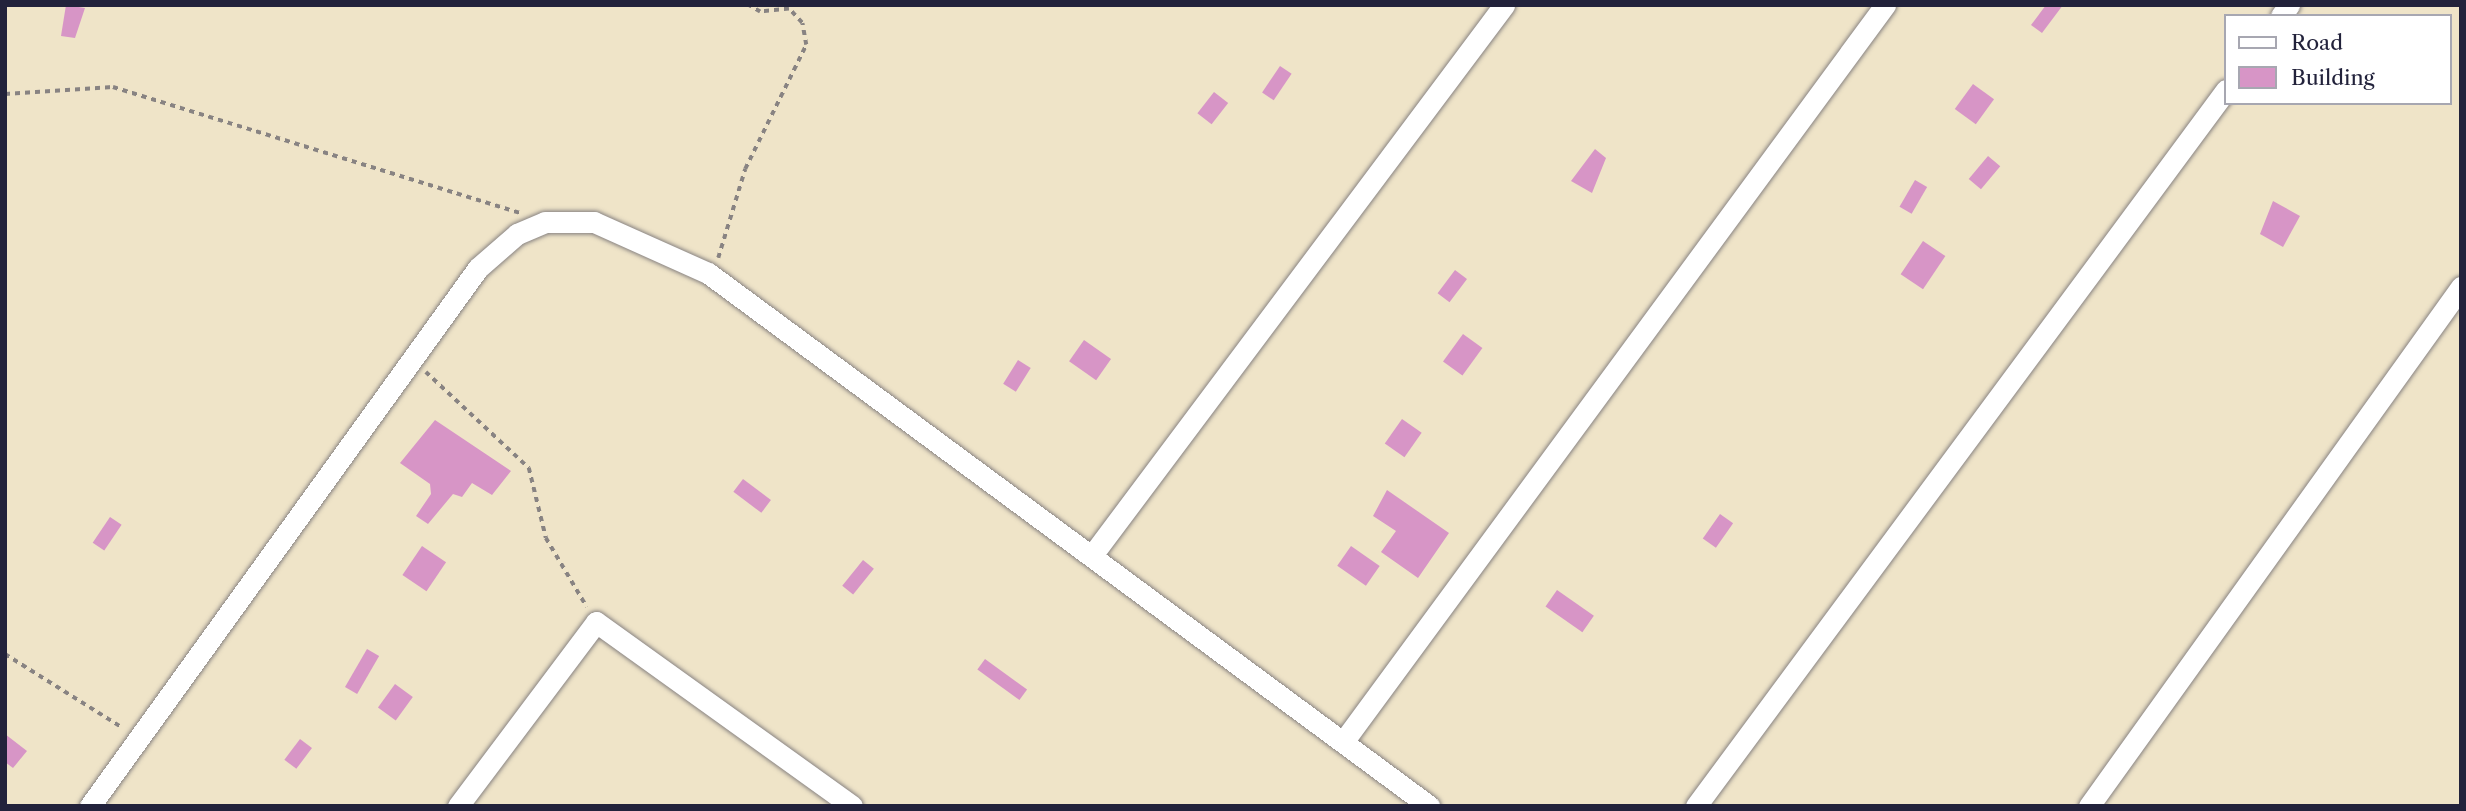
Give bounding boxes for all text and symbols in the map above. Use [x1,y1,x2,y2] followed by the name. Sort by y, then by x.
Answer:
[2224,14,2452,105] legend
[2291,30,2343,55] text: Road
[2291,65,2375,90] text: Building

